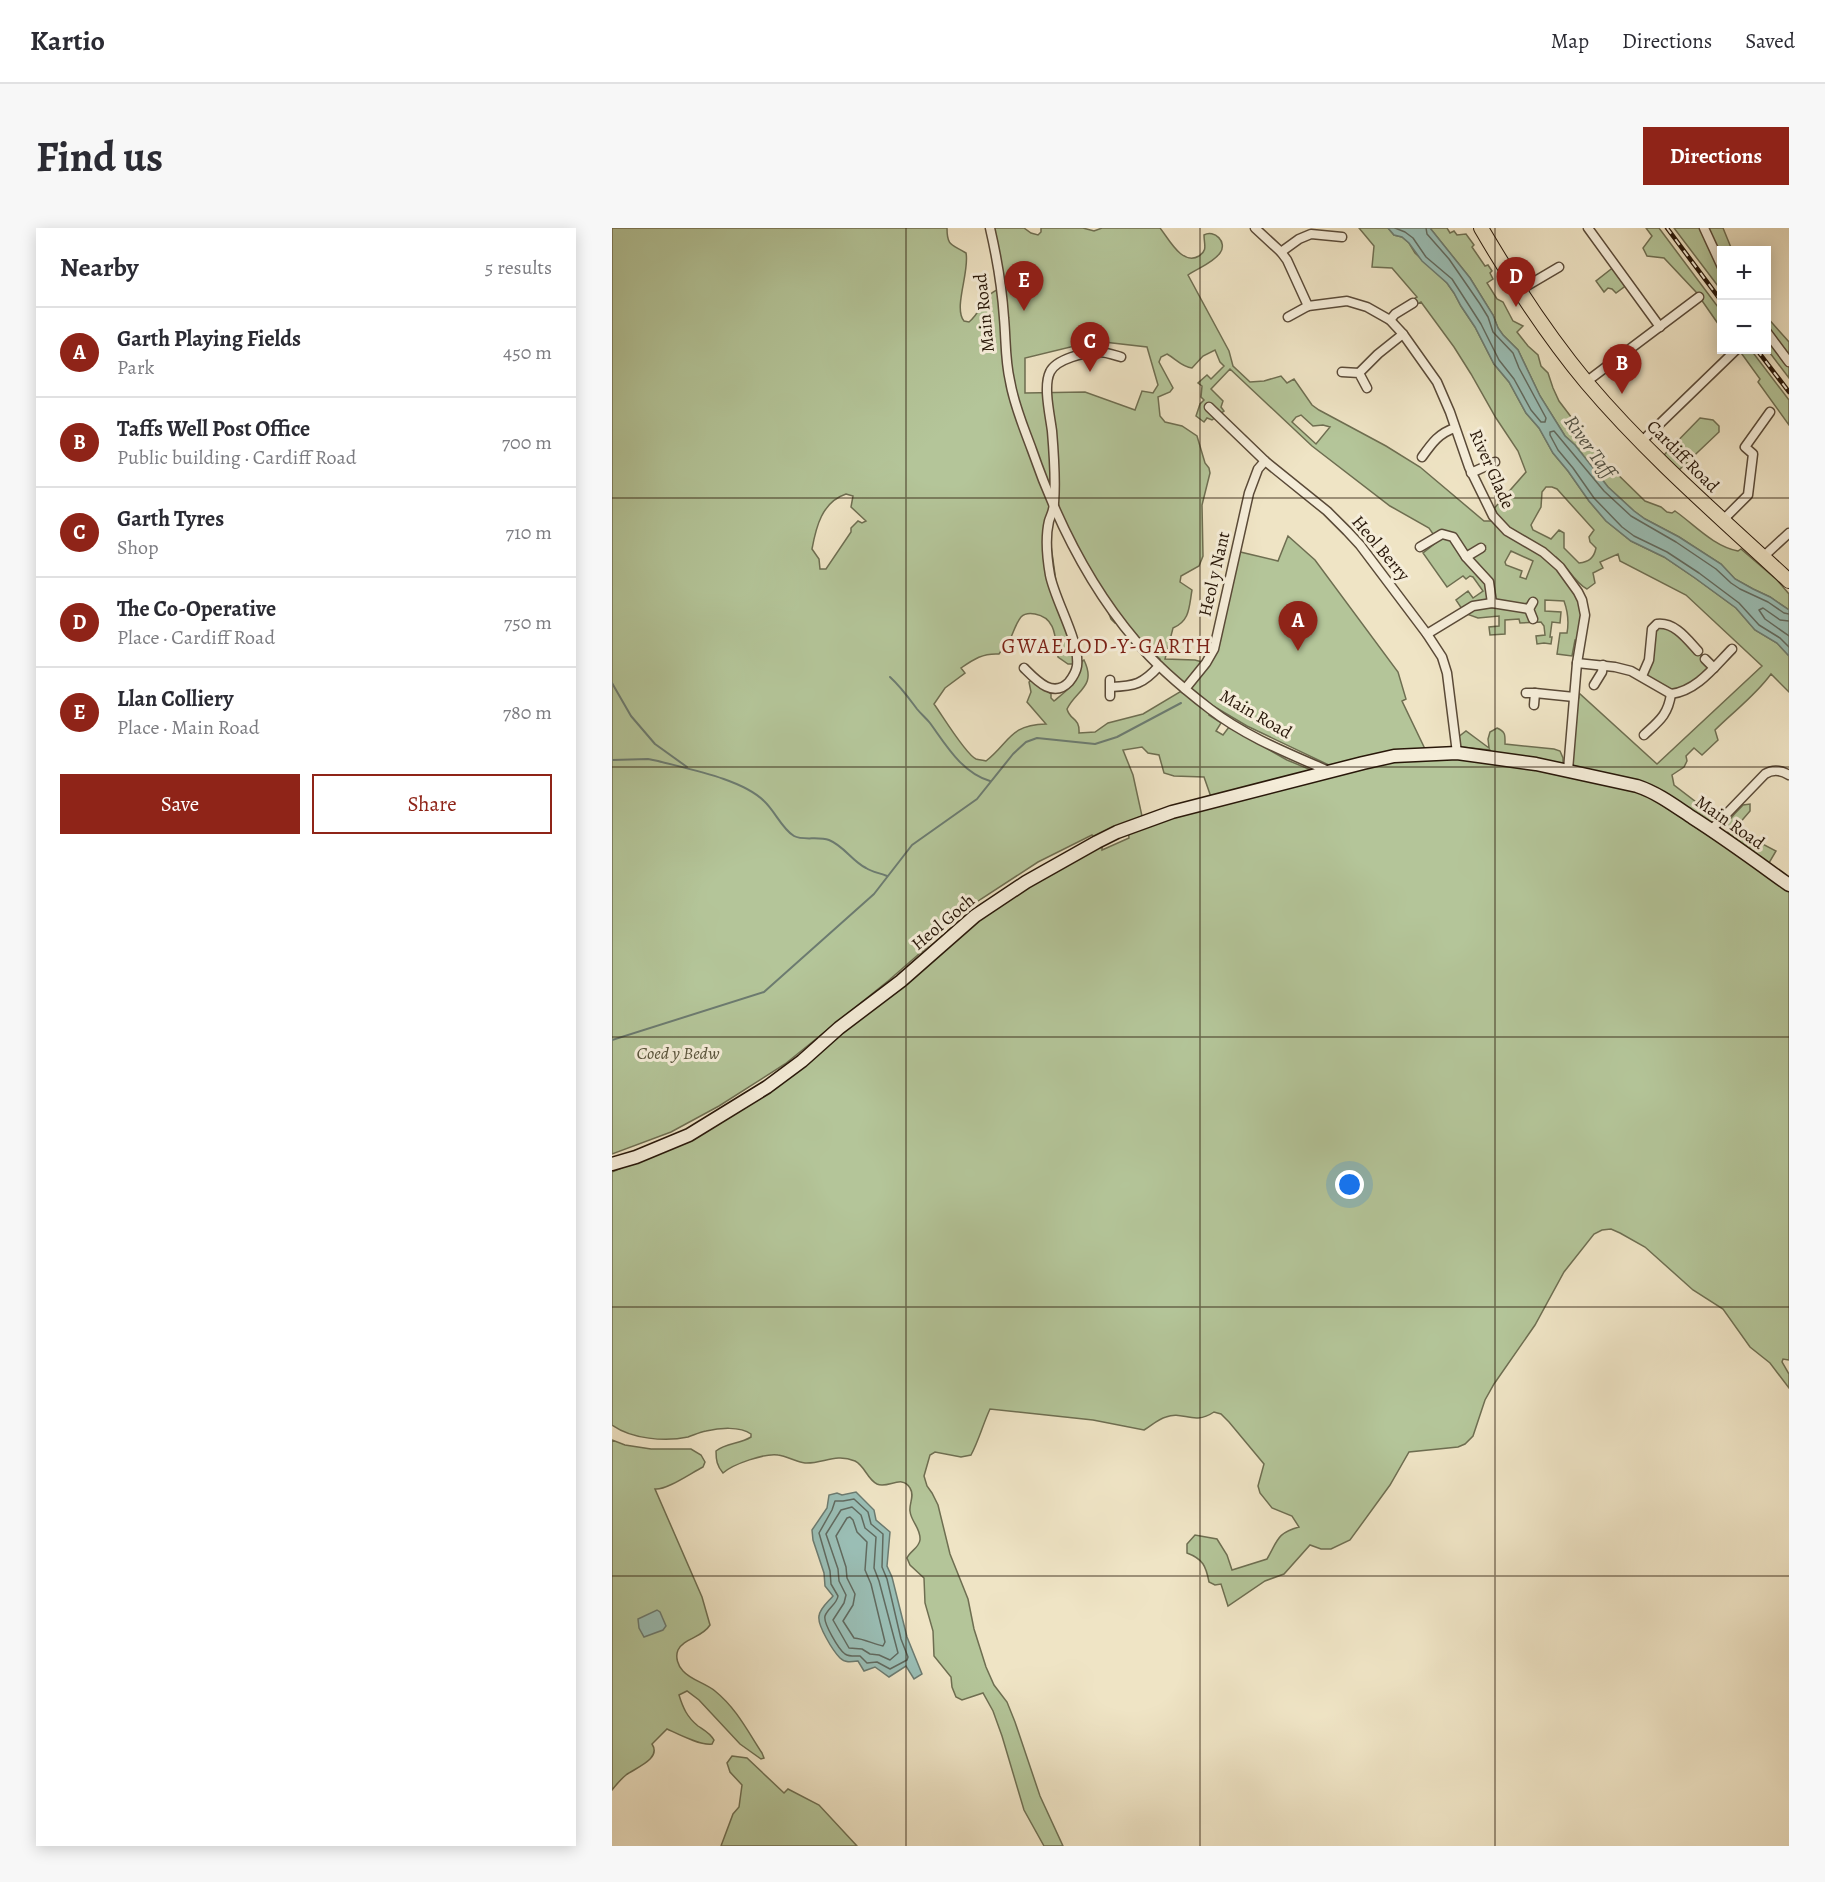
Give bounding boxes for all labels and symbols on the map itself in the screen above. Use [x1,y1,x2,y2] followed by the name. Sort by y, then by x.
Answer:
[1496,257,1536,307] pin: D
[1004,262,1044,311] pin: E
[968,272,1000,354] street label: Main Road
[1070,322,1110,372] pin: C
[1602,344,1642,394] pin: B
[1558,410,1624,486] water label: River Taff
[1641,414,1725,498] street label: Cardiff Road
[1464,426,1520,512] street label: River Glade
[1346,510,1416,587] street label: Heol Berry
[1193,529,1235,619] street label: Heol y Nant
[1278,602,1318,651] pin: A
[1002,632,1212,660] district label: GWAELOD-Y-GARTH
[1216,684,1297,744] street label: Main Road
[1691,789,1770,855] street label: Main Road
[906,888,980,956] street label: Heol Goch
[636,1041,720,1065] park label: Coed y Bedw
[1335,1170,1364,1199] your location

